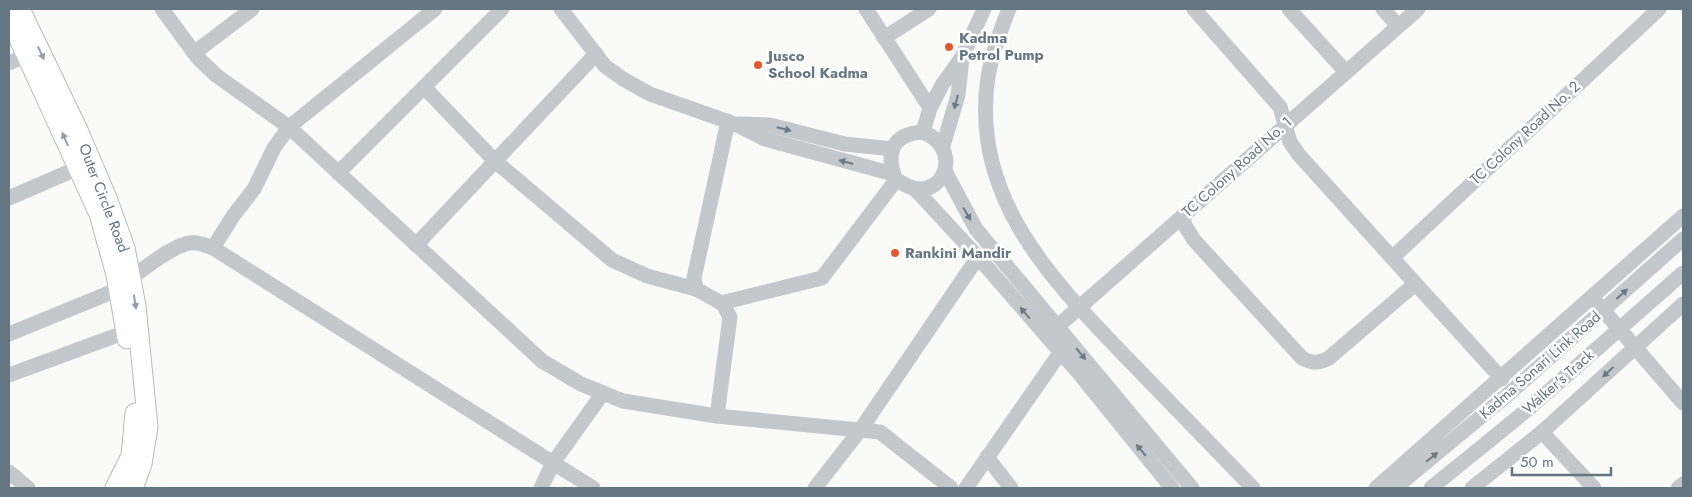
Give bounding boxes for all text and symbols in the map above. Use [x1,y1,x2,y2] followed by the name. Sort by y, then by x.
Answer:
[959,27,1044,66] place label: Kadma Petrol Pump
[943,41,955,53] marker: Kadma Petrol Pump
[765,45,868,84] place label: Jusco School Kadma
[37,46,45,60] one-way arrow
[752,59,764,71] marker: Jusco School Kadma
[1465,76,1585,190] street label: TC Colony Road No. 2
[951,95,959,110] one-way arrow
[1177,111,1297,223] street label: TC Colony Road No. 1
[776,125,791,133] one-way arrow
[61,132,69,146] one-way arrow
[73,140,135,256] street label: Outer Circle Road
[839,157,854,165] one-way arrow
[963,208,972,221] one-way arrow
[905,242,1012,264] place label: Rankini Mandir
[889,247,901,259] marker: Rankini Mandir
[1615,288,1627,300] one-way arrow
[131,294,139,310] one-way arrow
[1474,306,1606,424] street label: Kadma Sonari Link Road
[1020,307,1031,320] one-way arrow
[1517,344,1599,419] street label: Walker's Track
[1075,347,1086,360] one-way arrow
[1603,366,1615,378] one-way arrow
[1136,444,1147,457] one-way arrow
[1512,444,1611,476] scale bar
[1520,451,1554,473] text: 50 m
[1426,452,1439,463] one-way arrow

